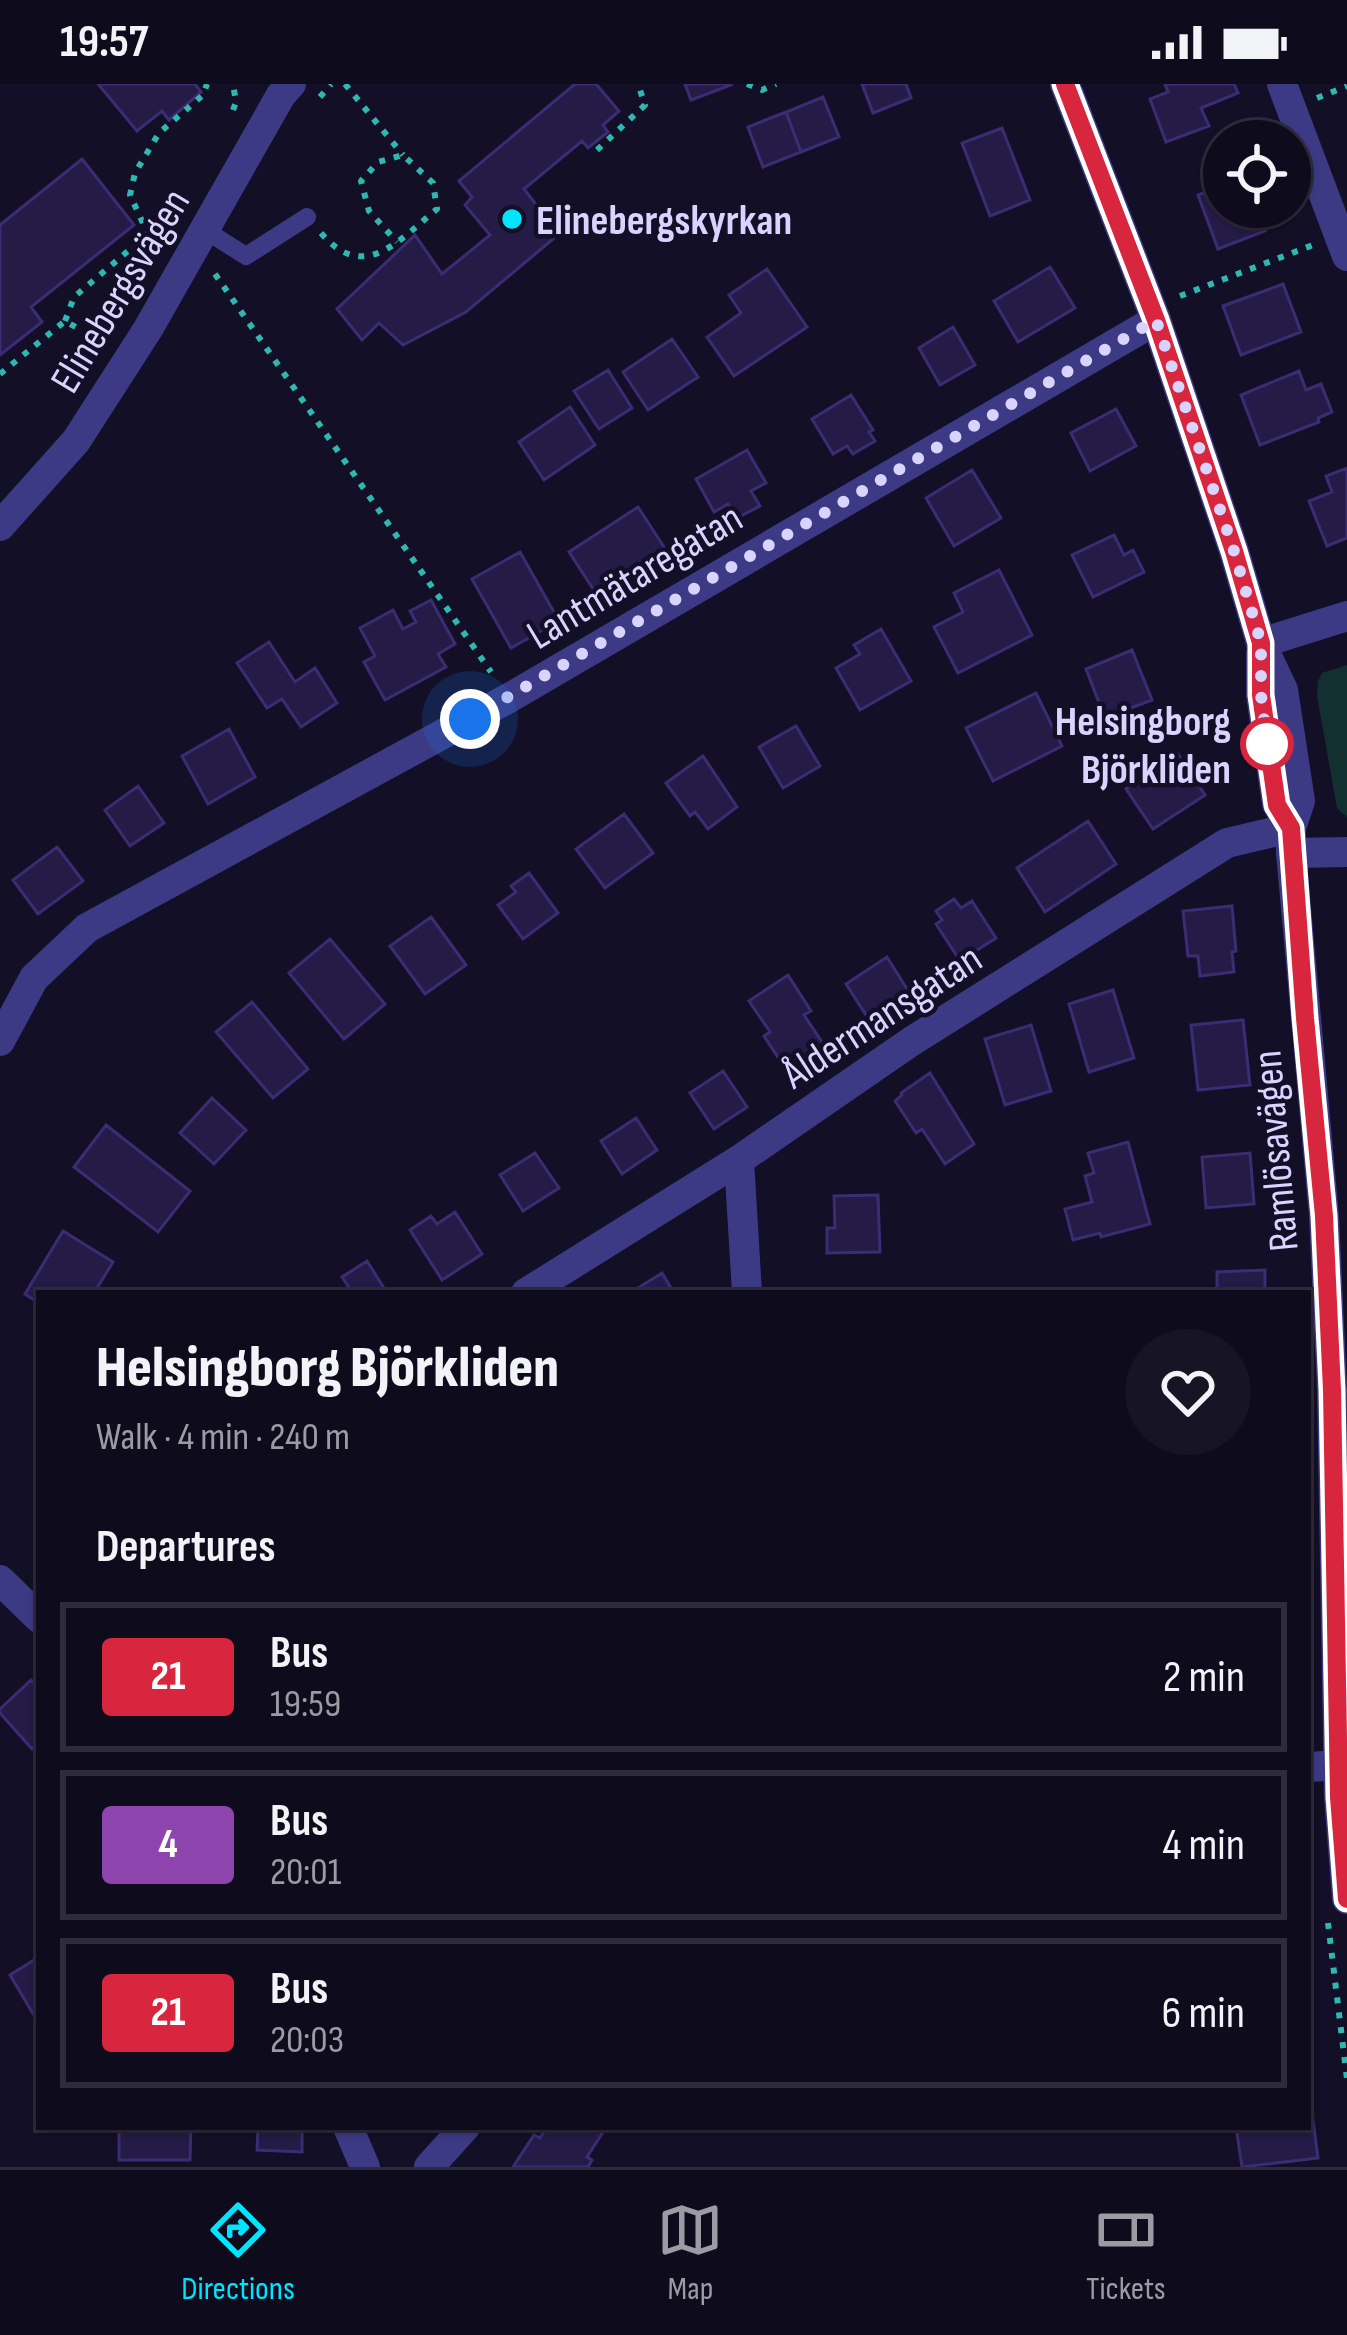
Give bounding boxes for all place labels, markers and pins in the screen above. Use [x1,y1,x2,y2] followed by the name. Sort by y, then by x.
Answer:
[536,196,792,247] place label: Elinebergskyrkan
[499,206,525,232] marker: Elinebergskyrkan
[1055,697,1231,796] place label: Helsingborg Björkliden
[1242,719,1292,769] marker: Helsingborg Björkliden

